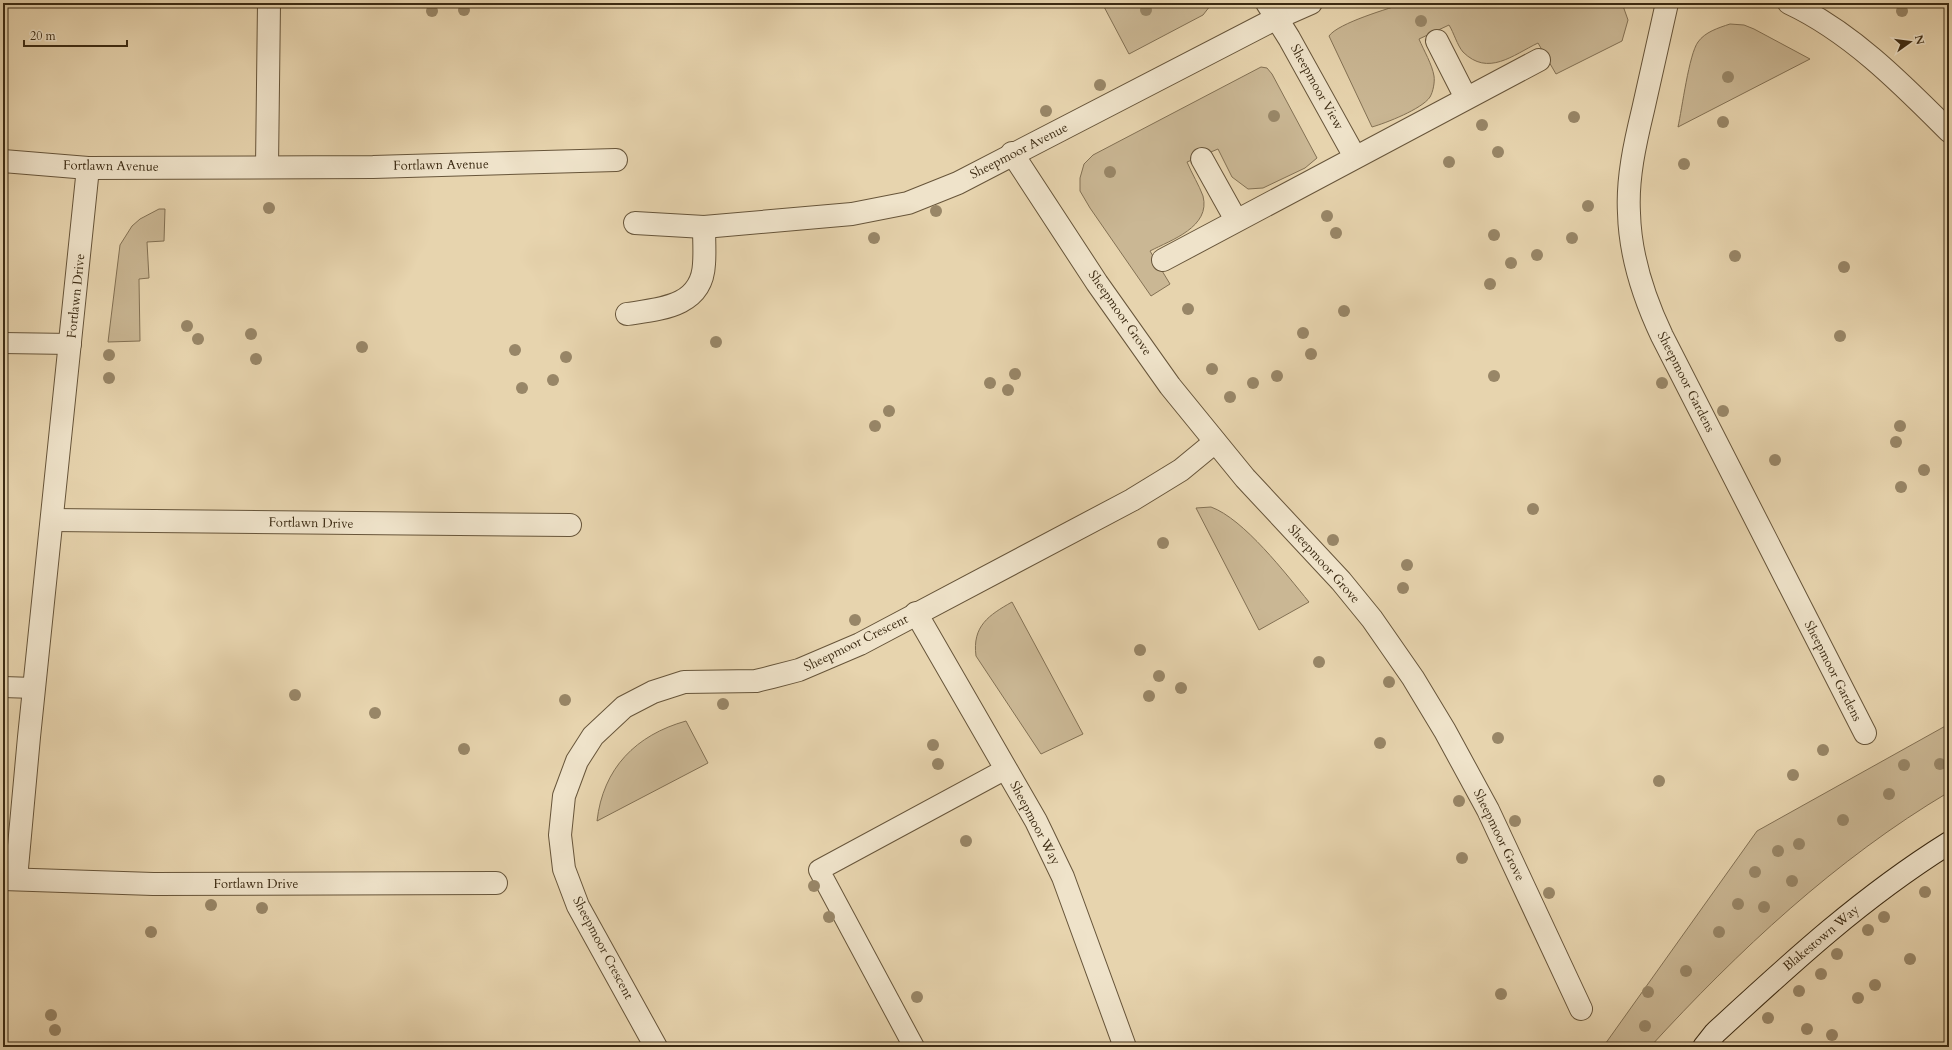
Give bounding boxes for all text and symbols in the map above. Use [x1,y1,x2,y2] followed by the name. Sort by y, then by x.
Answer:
[24,22,127,48] scale bar
[1890,22,1930,62] north arrow
[30,28,57,44] text: 20 m
[1911,33,1928,47] text: N
[1286,41,1348,133] street label: Sheepmoor View
[967,118,1071,183] street label: Sheepmoor Avenue
[393,155,489,175] street label: Fortlawn Avenue
[63,156,159,176] street label: Fortlawn Avenue
[63,253,89,339] street label: Fortlawn Drive
[1084,267,1156,359] street label: Sheepmoor Grove
[1653,329,1719,435] street label: Sheepmoor Gardens
[268,513,354,533] street label: Fortlawn Drive
[1284,521,1364,607] street label: Sheepmoor Grove
[801,610,911,676] street label: Sheepmoor Crescent
[1800,618,1866,724] street label: Sheepmoor Gardens
[1005,778,1065,868] street label: Sheepmoor Way
[1469,786,1529,884] street label: Sheepmoor Grove
[214,875,299,893] street label: Fortlawn Drive
[568,893,638,1003] street label: Sheepmoor Crescent
[1779,901,1863,975] street label: Blakestown Way

